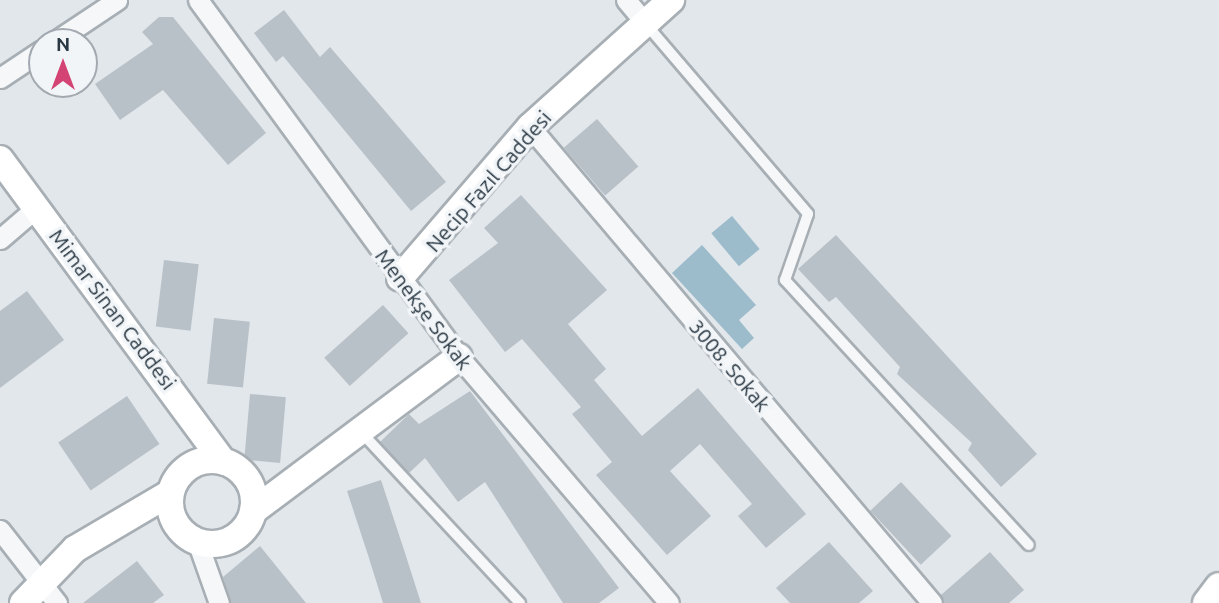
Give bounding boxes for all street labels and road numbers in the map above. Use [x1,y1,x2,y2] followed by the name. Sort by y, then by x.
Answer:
[420,105,556,257] street label: Necip Fazıl Caddesi
[44,224,182,394] street label: Mimar Sinan Caddesi
[370,244,478,374] street label: Menekşe Sokak
[684,314,776,416] street label: 3008. Sokak

